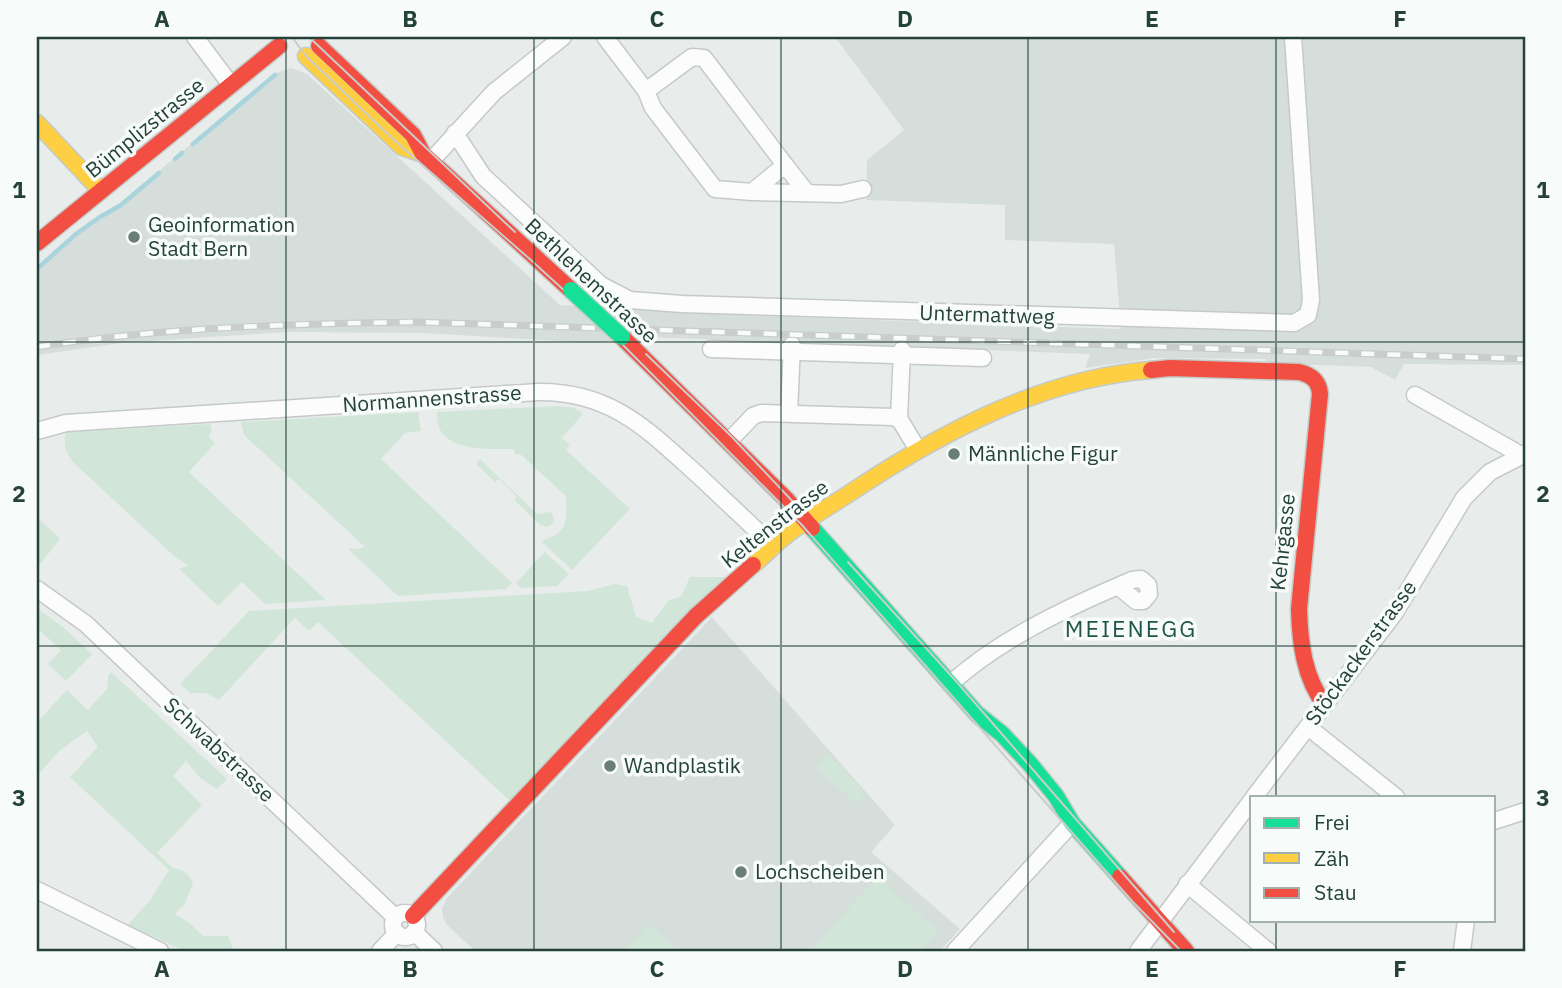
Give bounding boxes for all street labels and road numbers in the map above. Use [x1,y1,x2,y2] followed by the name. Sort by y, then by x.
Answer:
[79,71,210,184] street label: Bümplizstrasse
[519,211,664,349] street label: Bethlehemstrasse
[919,298,1055,330] street label: Untermattweg
[342,378,522,418] street label: Normannenstrasse
[715,473,834,574] street label: Keltenstrasse
[1263,492,1301,592] street label: Kehrgasse
[1298,574,1422,730] street label: Stöckackerstrasse
[158,691,281,808] street label: Schwabstrasse

